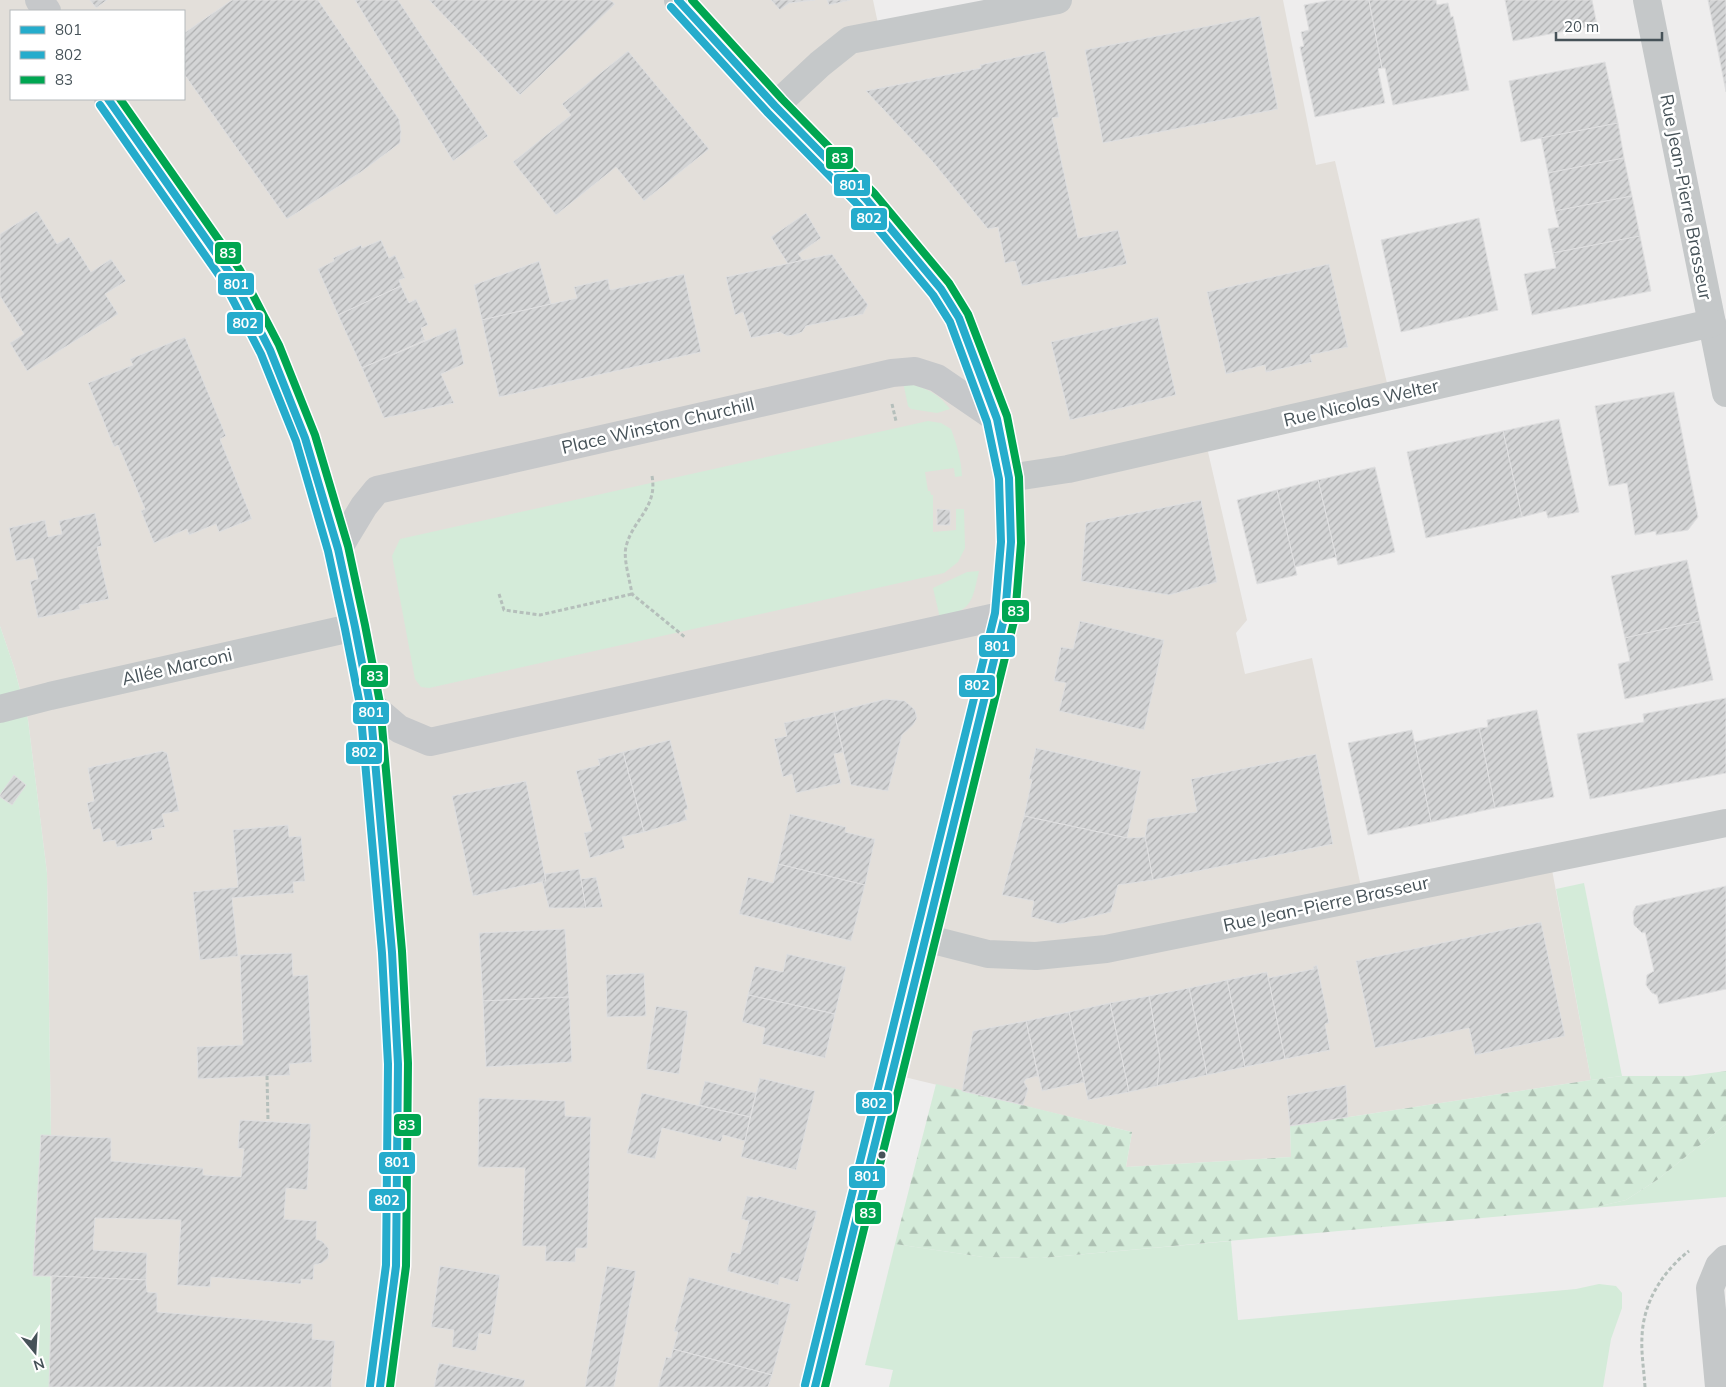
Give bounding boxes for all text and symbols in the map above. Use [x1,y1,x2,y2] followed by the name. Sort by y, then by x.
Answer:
[10,10,185,100] legend
[1556,10,1662,42] scale bar
[1564,17,1599,36] text: 20 m
[55,20,82,39] text: 801
[55,45,82,64] text: 802
[55,70,73,89] text: 83
[1655,92,1718,302] street label: Rue Jean-Pierre Brasseur
[825,146,854,170] line badge: 83
[832,149,848,167] text: 83
[833,173,871,197] line badge: 801
[839,176,865,194] text: 801
[850,207,888,231] line badge: 802
[856,209,882,227] text: 802
[214,241,242,265] line badge: 83
[220,244,236,262] text: 83
[217,272,255,296] line badge: 801
[223,275,249,293] text: 801
[226,311,264,335] line badge: 802
[232,314,258,332] text: 802
[1281,373,1441,432] street label: Rue Nicolas Welter
[559,392,757,459] street label: Place Winston Churchill
[1001,599,1030,623] line badge: 83
[1008,602,1024,620] text: 83
[978,634,1016,658] line badge: 801
[984,637,1010,655] text: 801
[119,643,234,690] street label: Allée Marconi
[360,664,389,688] line badge: 83
[367,667,383,685] text: 83
[958,674,996,698] line badge: 802
[964,676,990,694] text: 802
[352,701,390,725] line badge: 801
[358,703,384,721] text: 801
[345,741,383,765] line badge: 802
[351,743,377,761] text: 802
[1221,870,1431,937] street label: Rue Jean-Pierre Brasseur
[855,1091,893,1115] line badge: 802
[861,1094,887,1112] text: 802
[393,1113,422,1137] line badge: 83
[399,1116,415,1134] text: 83
[877,1150,887,1160] unlabelled marker
[378,1151,416,1175] line badge: 801
[384,1153,410,1171] text: 801
[848,1165,886,1189] line badge: 801
[854,1167,880,1185] text: 801
[368,1188,406,1212] line badge: 802
[374,1191,400,1209] text: 802
[854,1201,882,1225] line badge: 83
[860,1204,876,1222] text: 83
[10,1327,60,1377] north arrow
[31,1354,47,1375] text: N

